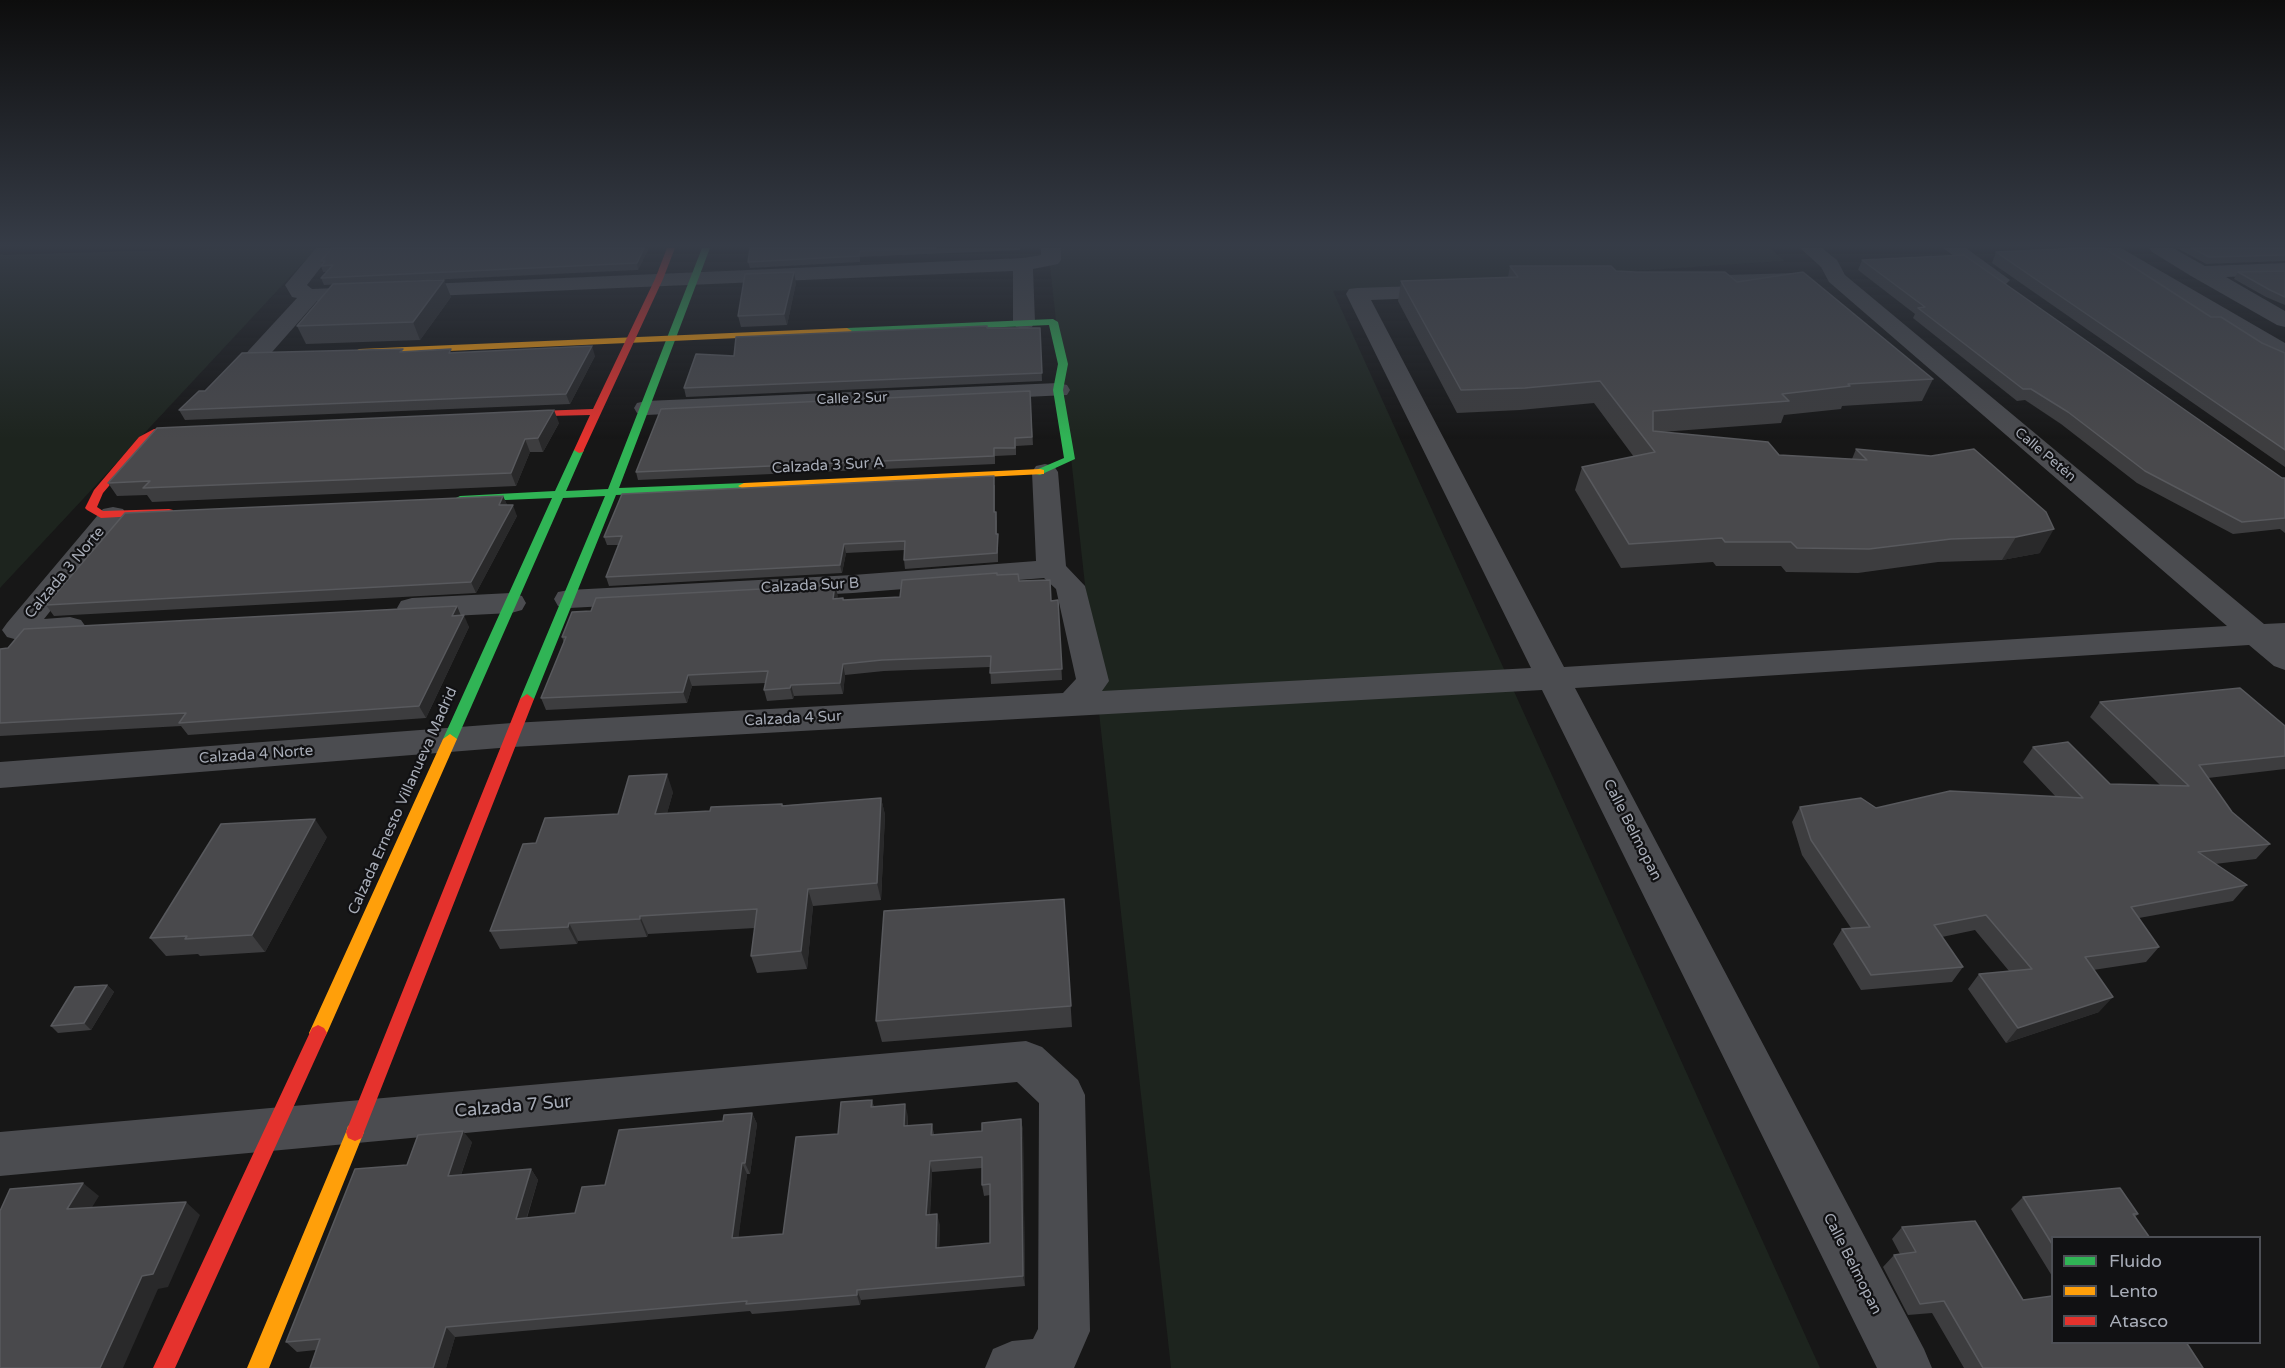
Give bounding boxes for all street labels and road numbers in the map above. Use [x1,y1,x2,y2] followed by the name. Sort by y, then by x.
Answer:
[816,389,888,409] street label: Calle 2 Sur
[2011,424,2079,486] street label: Calle Petén
[771,454,885,478] street label: Calzada 3 Sur A
[21,523,109,623] street label: Calzada 3 Norte
[760,574,860,598] street label: Calzada Sur B
[345,685,461,917] street label: Calzada Ernesto Villanueva Madrid
[744,707,842,731] street label: Calzada 4 Sur
[198,742,314,768] street label: Calzada 4 Norte
[1599,776,1665,884] street label: Calle Belmopan
[454,1091,572,1123] street label: Calzada 7 Sur
[1819,1210,1885,1318] street label: Calle Belmopan

